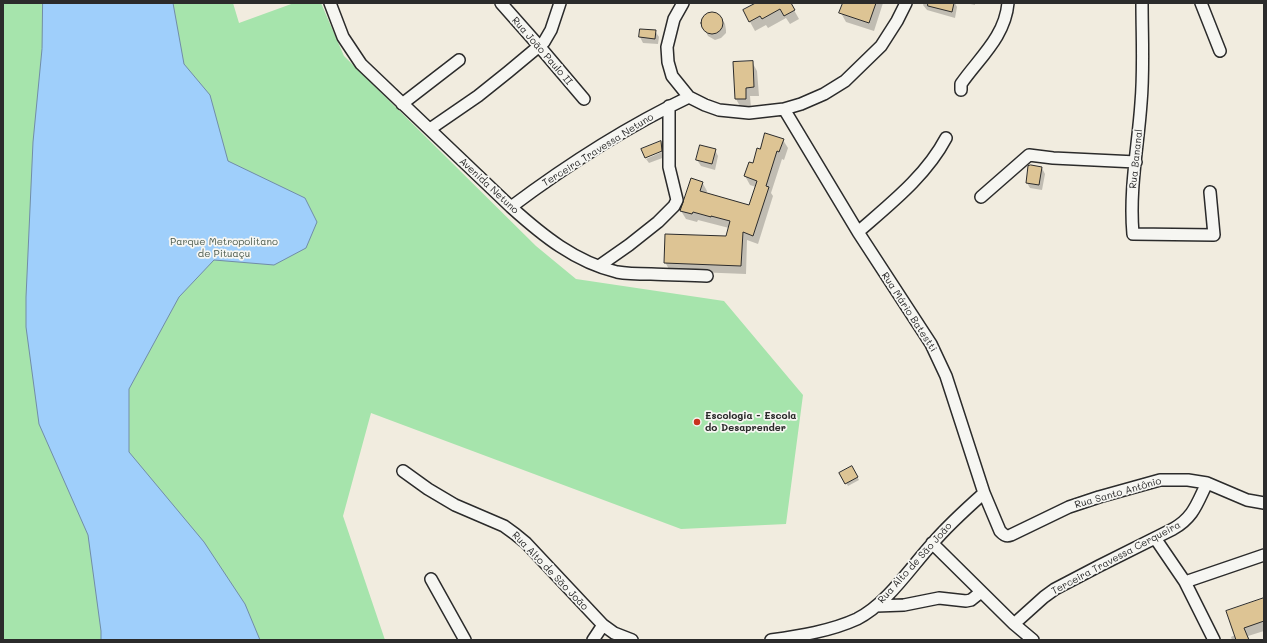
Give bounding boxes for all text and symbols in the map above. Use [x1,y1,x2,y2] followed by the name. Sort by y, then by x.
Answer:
[509,14,575,88] street label: Rua João Paulo II
[540,111,656,189] street label: Terceira Travessa Netuno
[1127,129,1145,189] street label: Rua Bananal
[457,155,521,217] street label: Avenida Netuno
[170,236,278,260] park label: Parque Metropolitano de Pituaçu
[879,270,939,354] street label: Rua Mário Batestti
[705,410,796,434] place label: Escologia - Escola do Desaprender
[692,417,702,427] marker: Escologia - Escola do Desaprender
[1073,475,1163,511] street label: Rua Santo Antônio
[1049,519,1183,597] street label: Terceira Travessa Cerqueira
[876,520,954,606] street label: Rua Alto de São João
[509,529,591,613] street label: Rua Alto de São João

